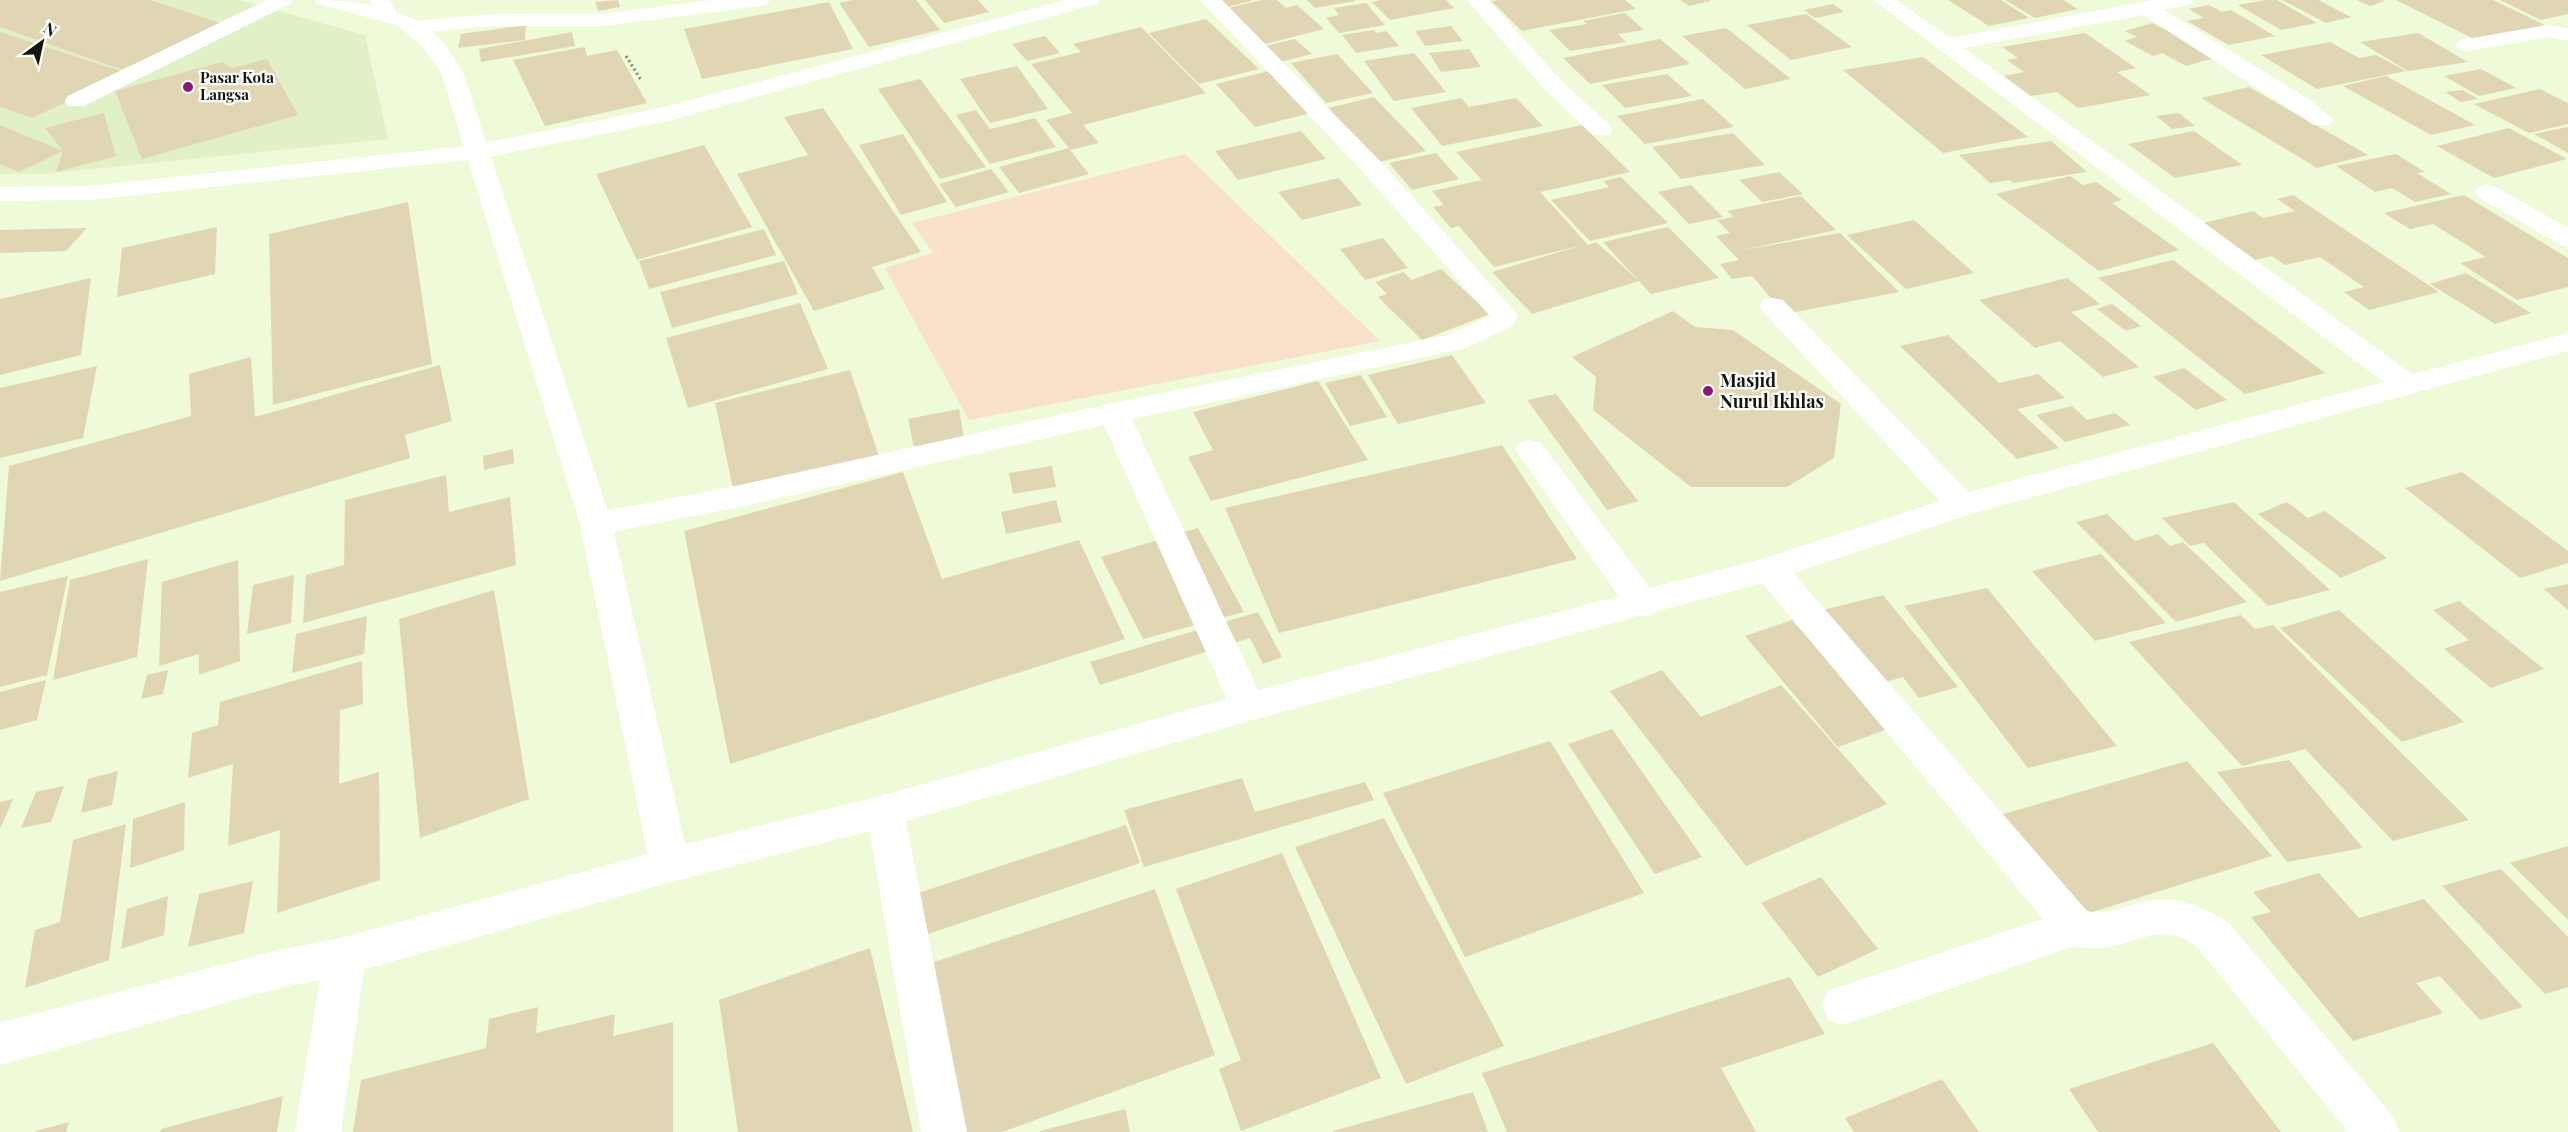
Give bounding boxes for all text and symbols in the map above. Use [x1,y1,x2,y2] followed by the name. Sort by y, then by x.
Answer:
[12,12,72,72] north arrow
[40,17,61,41] text: N
[200,67,274,104] place label: Pasar Kota Langsa
[181,80,195,94] marker: Pasar Kota Langsa
[1720,368,1824,413] place label: Masjid Nurul Ikhlas
[1701,384,1715,398] marker: Masjid Nurul Ikhlas

